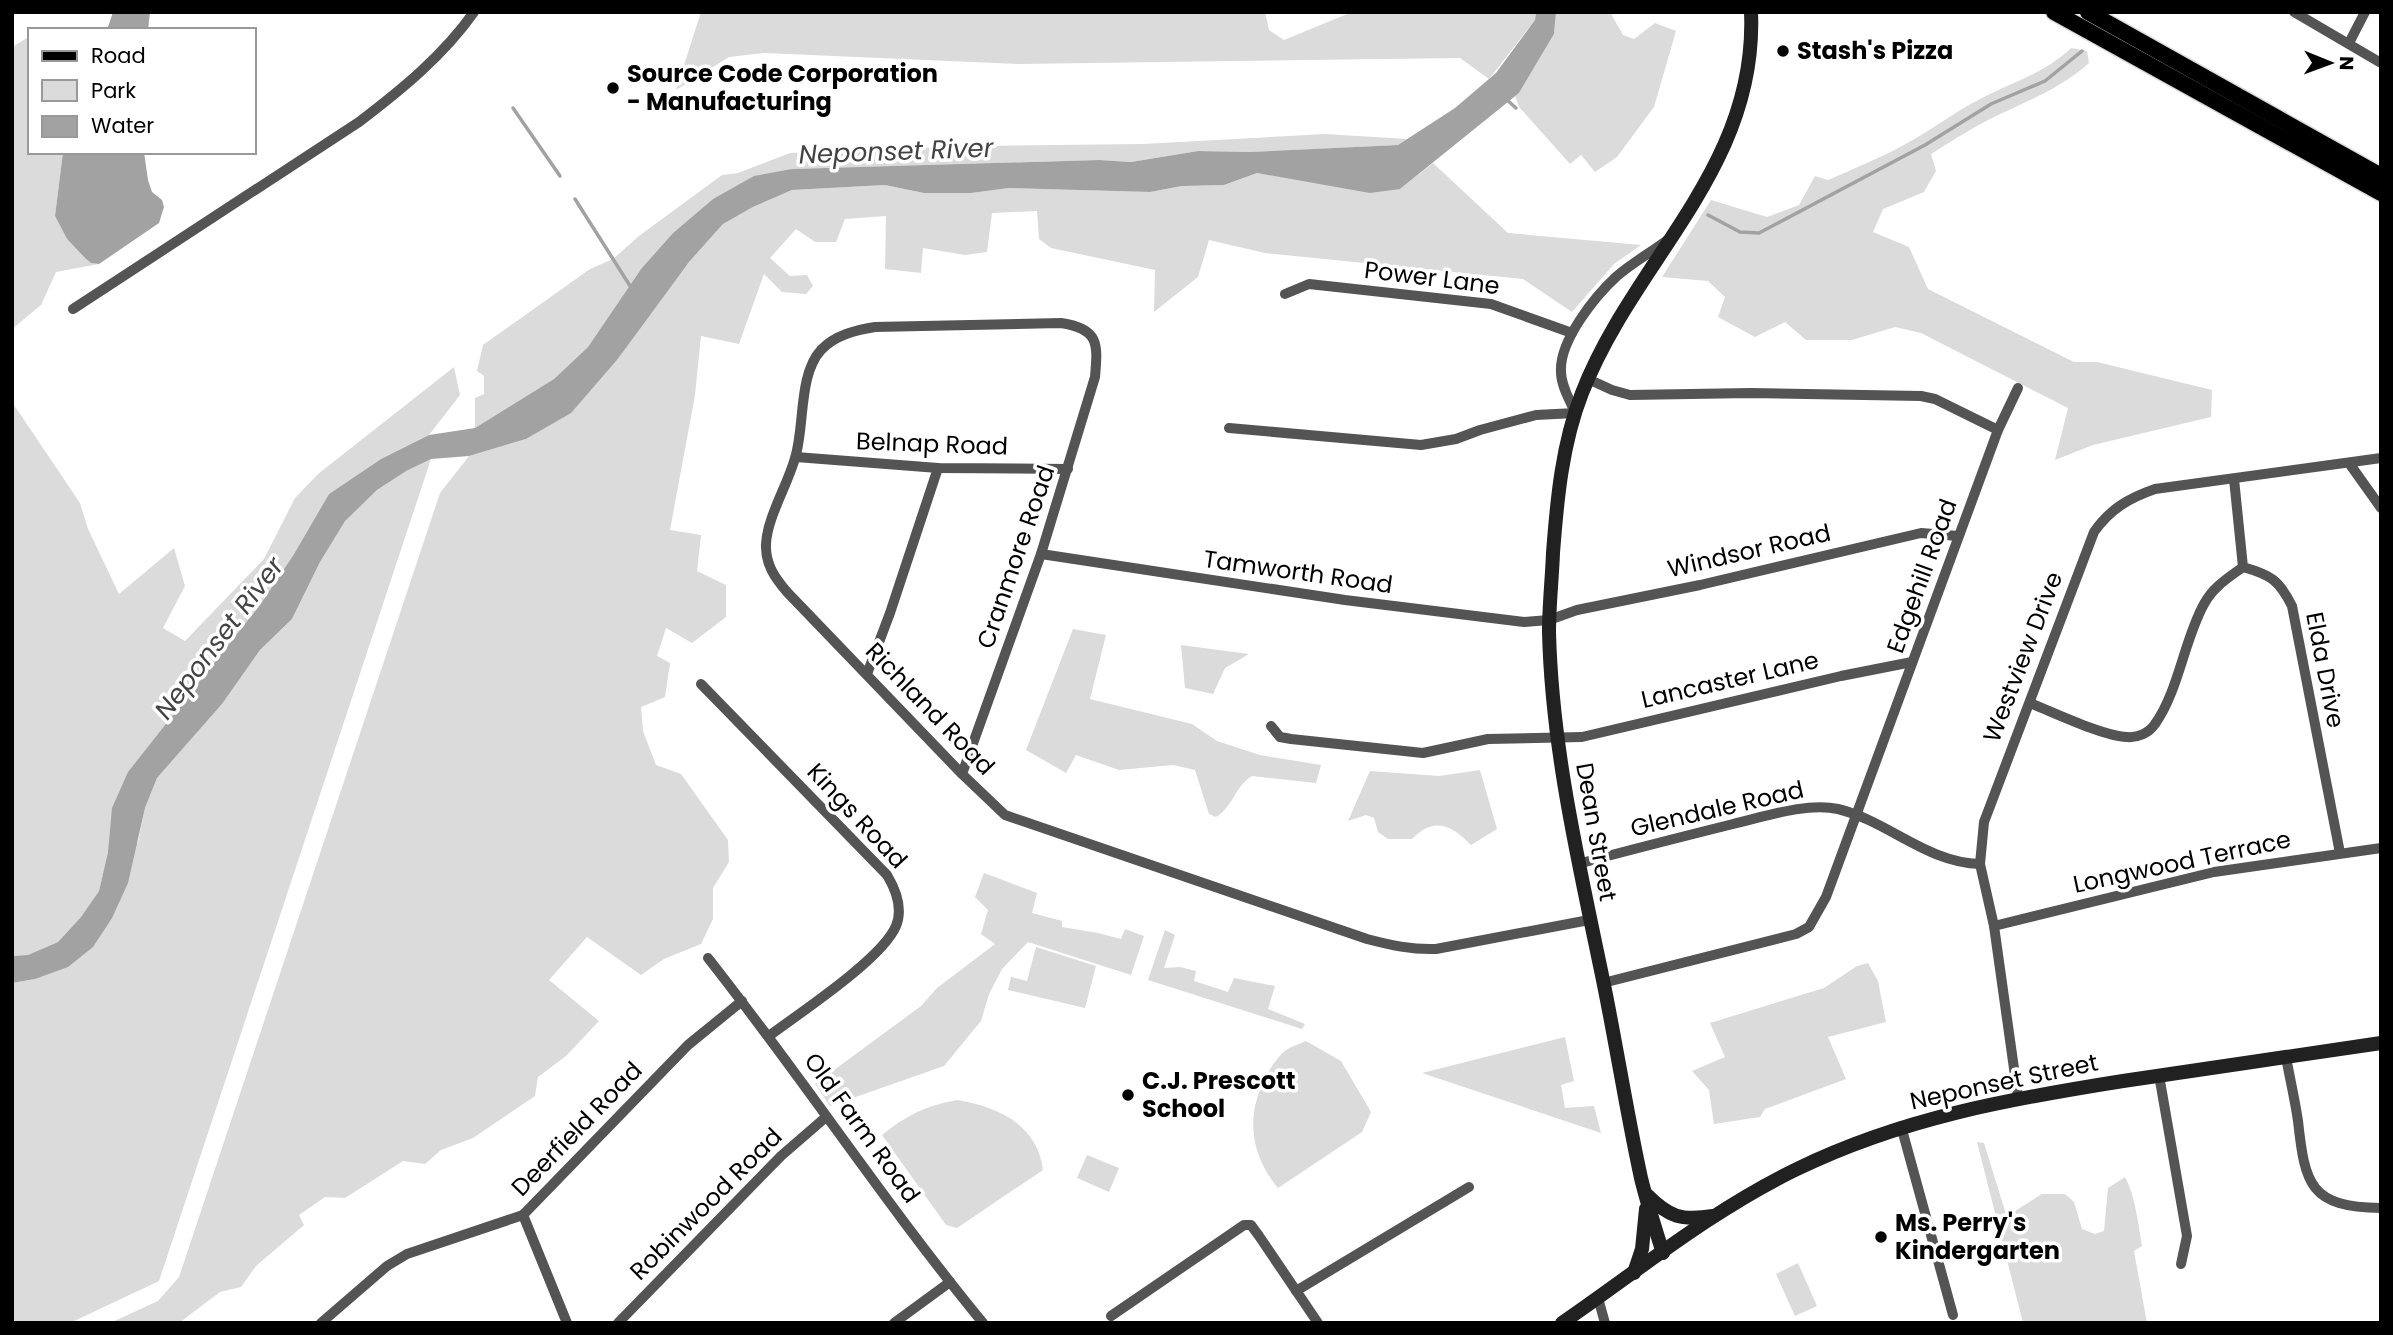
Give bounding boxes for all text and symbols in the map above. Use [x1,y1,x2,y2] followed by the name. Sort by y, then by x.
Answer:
[28,28,256,154] legend
[2295,28,2365,98] north arrow
[1797,34,1953,67] place label: Stash's Pizza
[91,41,146,70] text: Road
[1775,43,1791,59] marker: Stash's Pizza
[2333,56,2360,71] text: N
[627,57,938,118] place label: Source Code Corporation - Manufacturing
[91,76,136,105] text: Park
[605,80,621,96] marker: Source Code Corporation - Manufacturing
[91,111,154,140] text: Water
[798,130,995,172] water label: Neponset River
[1363,253,1502,302] street label: Power Lane
[855,424,1009,463] street label: Belnap Road
[969,461,1062,653] street label: Cranmore Road
[1878,494,1965,657] street label: Edgehill Road
[1664,516,1834,585] street label: Windsor Road
[1201,542,1395,601] street label: Tamworth Road
[146,548,293,727] water label: Neponset River
[1975,567,2070,747] street label: Westview Drive
[2298,609,2353,731] street label: Elda Drive
[858,635,1002,782] street label: Richland Road
[1638,643,1822,716] street label: Lancaster Lane
[800,756,915,876] street label: Kings Road
[1568,760,1625,904] street label: Dean Street
[1627,773,1807,844] street label: Glendale Road
[2070,822,2294,901] street label: Longwood Terrace
[1907,1045,2101,1118] street label: Neponset Street
[797,1046,928,1209] street label: Old Farm Road
[504,1054,649,1203] street label: Deerfield Road
[1142,1064,1296,1125] place label: C.J. Prescott School
[1120,1087,1136,1103] marker: C.J. Prescott School
[622,1120,789,1287] street label: Robinwood Road
[1895,1206,2060,1267] place label: Ms. Perry's Kindergarten
[1873,1229,1889,1245] marker: Ms. Perry's Kindergarten

